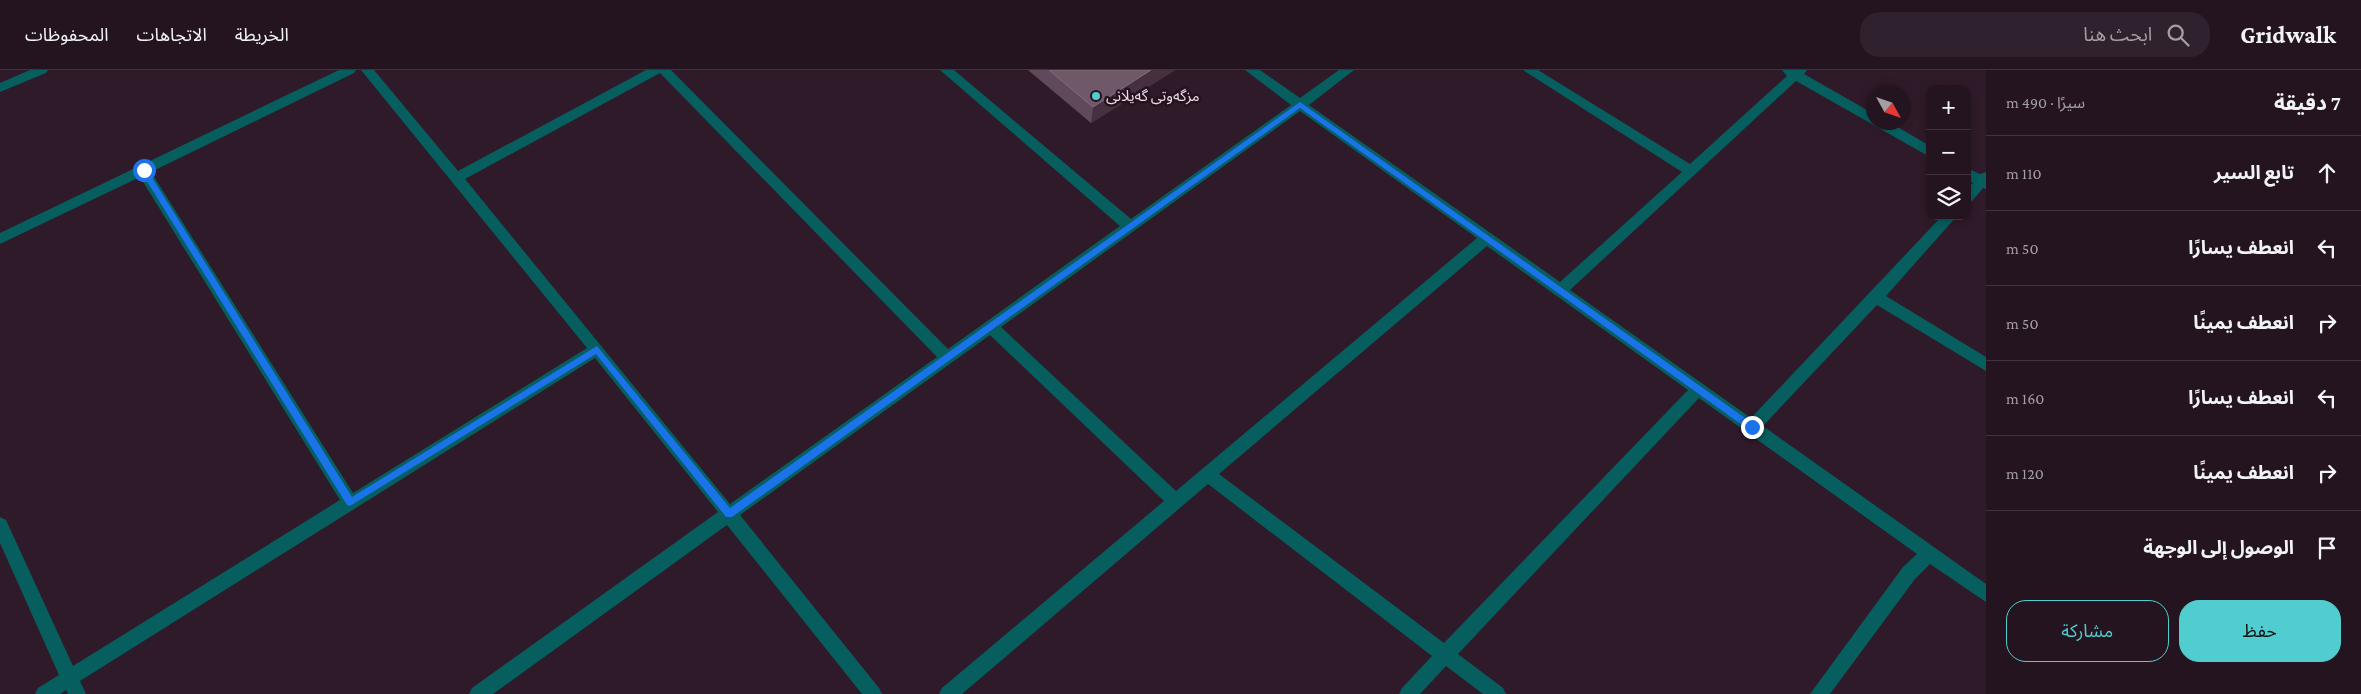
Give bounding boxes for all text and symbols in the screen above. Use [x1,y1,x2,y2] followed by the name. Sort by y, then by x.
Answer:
[1860,12,2210,57] search box
[2164,21,2192,49] icon: search
[2240,21,2336,48] text: Gridwalk
[2083,24,2152,45] text: ابحث هنا
[25,25,109,45] text: المحفوظات
[137,25,207,45] text: الاتجاهات
[235,25,289,45] text: الخريطة
[1866,85,1911,130] north arrow
[1926,85,1971,220] map controls
[1926,85,1971,130] button: +
[1106,88,1200,105] place label: مزگەوتی گەیلانی
[1090,90,1102,102] marker: مزگەوتی گەیلانی
[2274,91,2341,115] text: 7 دقيقة
[2006,94,2085,111] text: سيرًا · 490 m
[1926,130,1971,175] button: −
[133,159,156,182] route start
[2313,159,2341,187] icon: ahead
[2214,162,2294,183] text: تابع السير
[2006,165,2042,182] text: 110 m
[1926,175,1971,220] button: layers
[2313,234,2341,262] icon: left
[2188,237,2294,258] text: انعطف يسارًا
[2006,240,2038,257] text: 50 m
[2313,309,2341,337] icon: right
[2193,312,2294,333] text: انعطف يمينًا
[2006,315,2038,332] text: 50 m
[2313,384,2341,412] icon: left
[2188,387,2294,408] text: انعطف يسارًا
[2006,390,2044,407] text: 160 m
[1741,416,1764,439] route end
[2313,459,2341,487] icon: right
[2193,462,2294,483] text: انعطف يمينًا
[2006,465,2044,482] text: 120 m
[2313,534,2341,562] icon: arrive
[2143,537,2294,558] text: الوصول إلى الوجهة
[2006,600,2169,662] button: مشاركة
[2179,600,2341,662] button: حفظ

